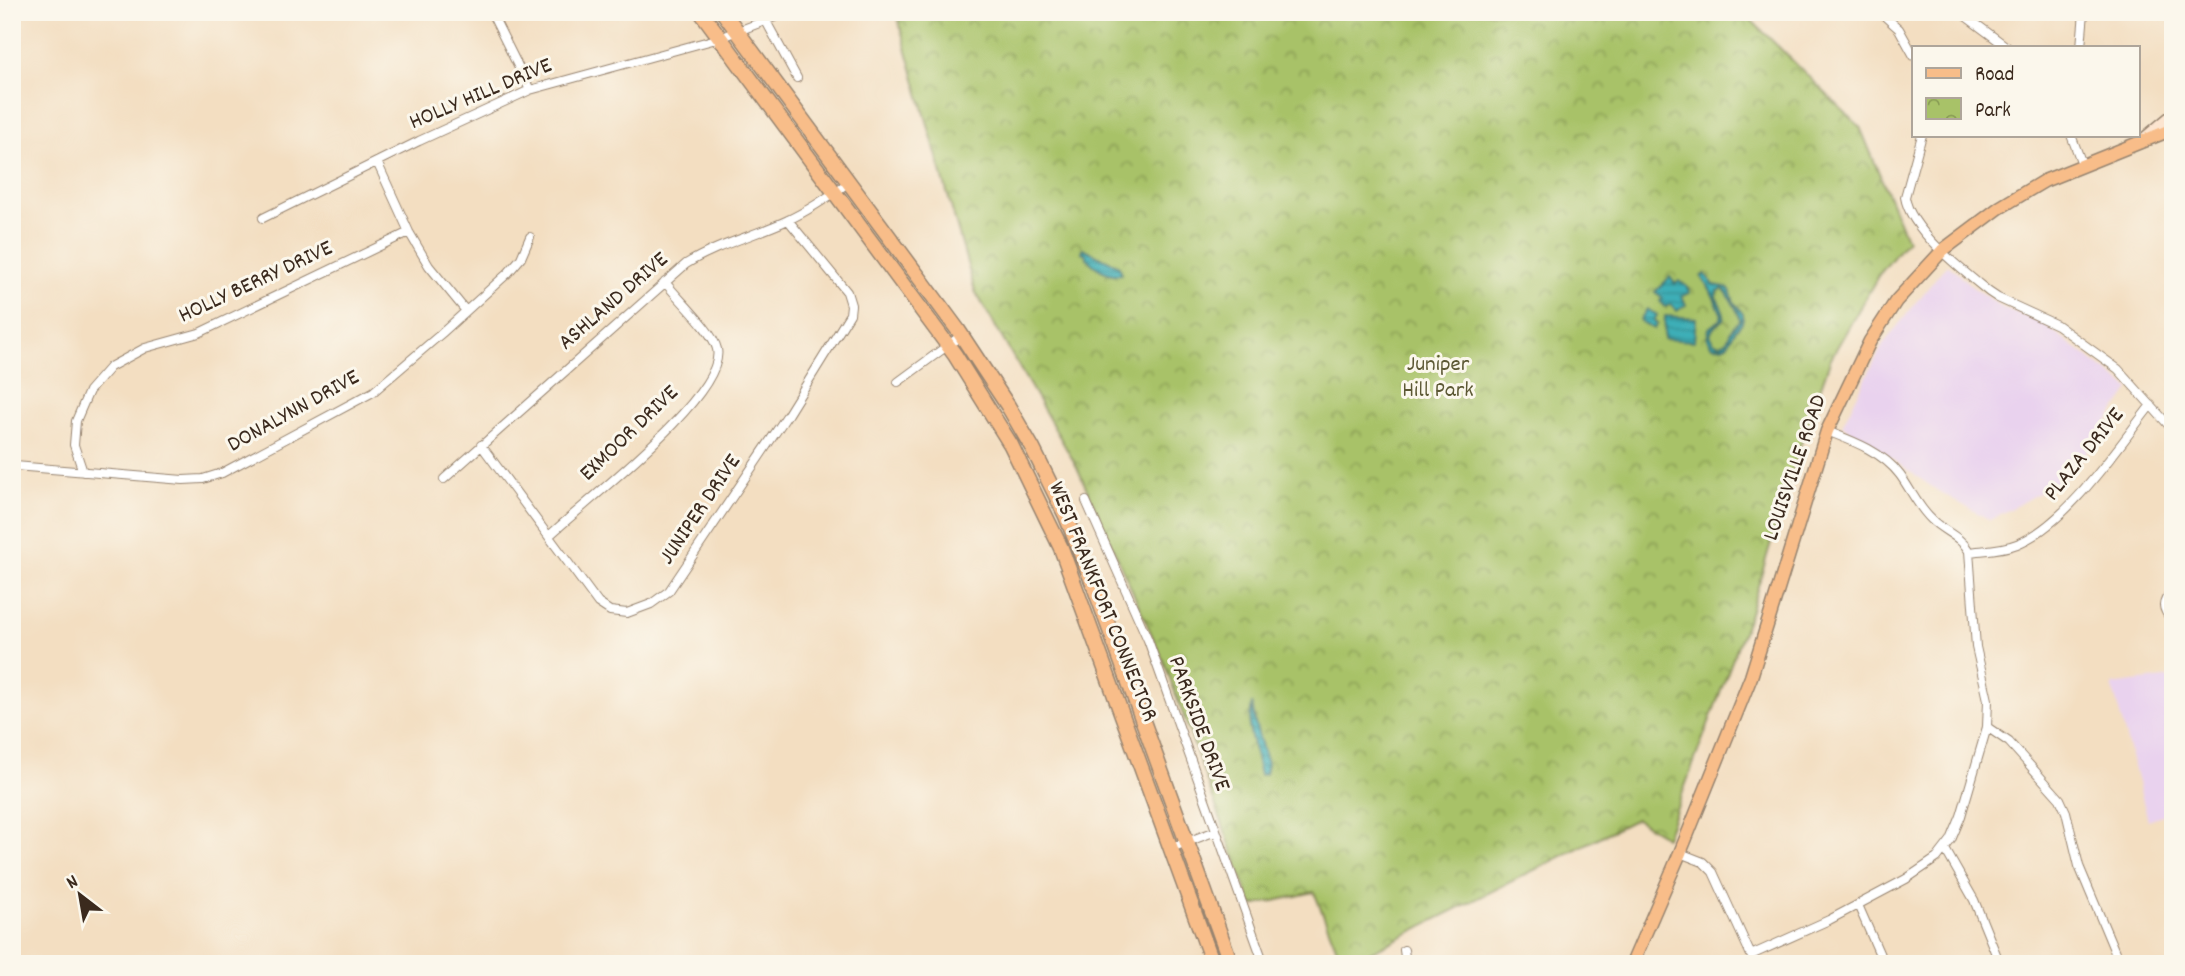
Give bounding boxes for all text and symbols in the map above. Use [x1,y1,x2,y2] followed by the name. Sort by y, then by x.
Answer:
[1912,46,2140,136] legend
[405,50,558,140] street label: HOLLY HILL DRIVE
[1975,61,2014,91] text: Road
[1975,97,2011,127] text: Park
[174,233,339,333] street label: HOLLY BERRY DRIVE
[552,244,677,359] street label: ASHLAND DRIVE
[1402,349,1474,408] park label: Juniper Hill Park
[222,362,367,462] street label: DONALYNN DRIVE
[573,378,687,490] street label: EXMOOR DRIVE
[1756,390,1836,545] street label: LOUISVILLE ROAD
[2037,401,2133,509] street label: PLAZA DRIVE
[652,448,750,572] street label: JUNIPER DRIVE
[1039,477,1165,727] street label: WEST FRANKFORT CONNECTOR
[1158,652,1238,797] street label: PARKSIDE DRIVE
[46,860,116,930] north arrow
[62,869,84,897] text: N

